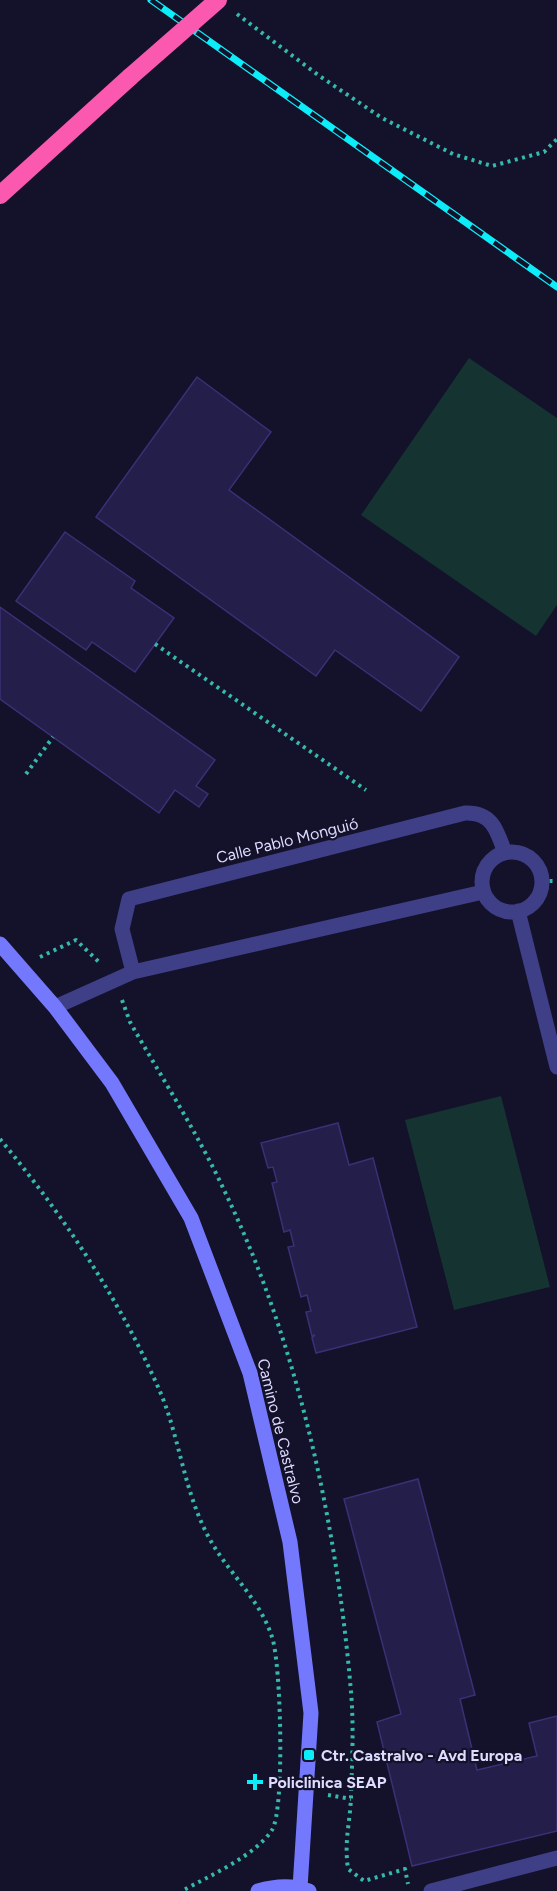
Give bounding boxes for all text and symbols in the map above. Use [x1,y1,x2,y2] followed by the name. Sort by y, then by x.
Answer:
[214,814,360,867] street label: Calle Pablo Monguió
[253,1357,308,1506] street label: Camino de Castralvo
[321,1746,522,1765] place label: Ctr. Castralvo - Avd Europa
[302,1748,316,1762] marker: Ctr. Castralvo - Avd Europa
[246,1773,264,1791] marker: Policlinica SEAP
[268,1773,387,1792] place label: Policlinica SEAP

